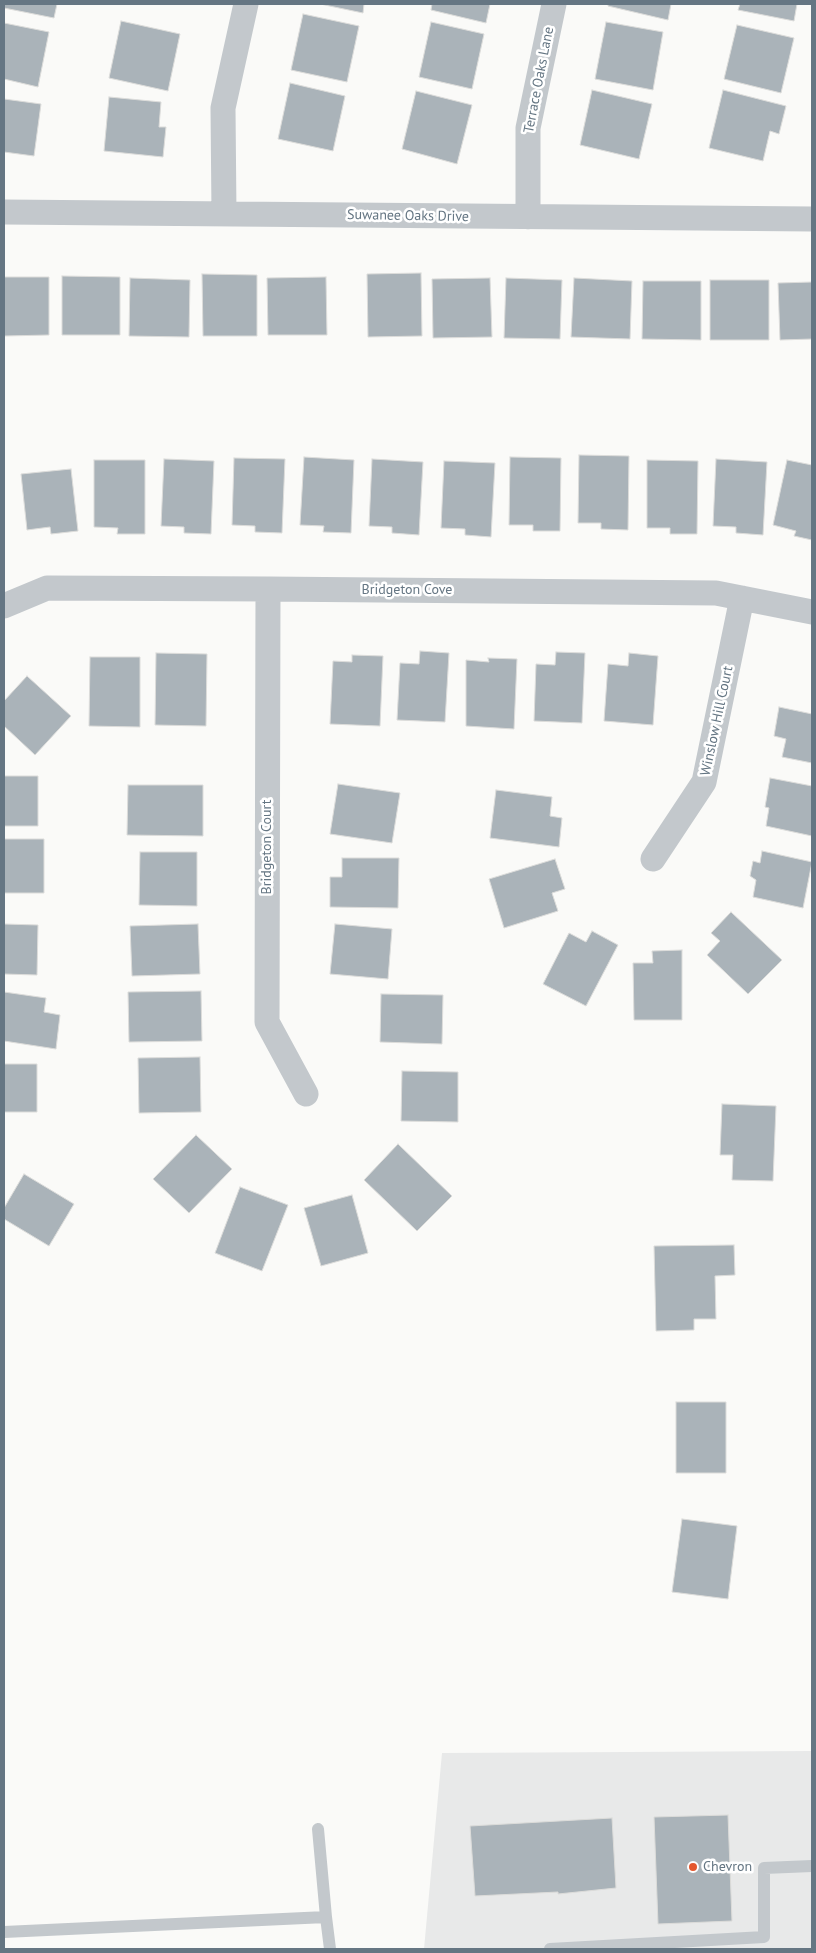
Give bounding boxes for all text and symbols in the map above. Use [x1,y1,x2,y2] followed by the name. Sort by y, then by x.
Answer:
[520,25,558,135] street label: Terrace Oaks Lane
[347,207,469,225] street label: Suwanee Oaks Drive
[362,582,452,598] street label: Bridgeton Cove
[697,665,737,777] street label: Winslow Hill Court
[259,800,275,894] street label: Bridgeton Court
[703,1859,752,1875] place label: Chevron
[687,1861,699,1873] marker: Chevron

